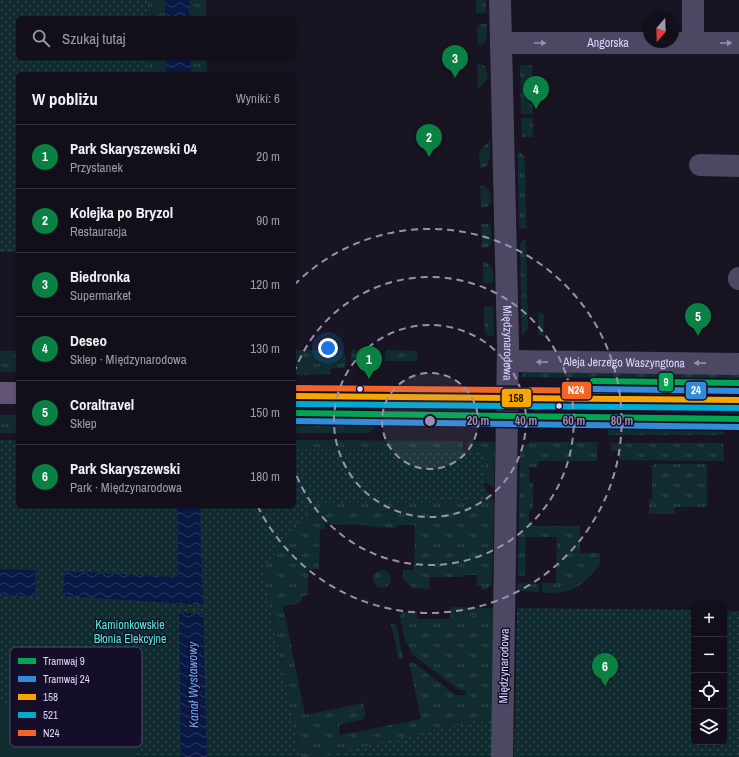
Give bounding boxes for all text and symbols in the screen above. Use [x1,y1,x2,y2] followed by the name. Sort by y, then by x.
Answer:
[643,12,679,48] north arrow
[16,16,296,60] search box
[30,27,52,49] icon: search
[62,28,126,49] text: Szukaj tutaj
[586,35,629,51] street label: Angorska
[534,40,547,46] one-way arrow
[720,40,733,46] one-way arrow
[442,45,468,78] pin: 3
[523,76,549,109] pin: 4
[32,87,98,110] text: W pobliżu
[236,90,280,107] text: Wyniki: 6
[416,124,442,157] pin: 2
[70,138,197,159] text: Park Skaryszewski 04
[42,148,48,165] text: 1
[256,148,280,165] text: 20 m
[70,159,123,176] text: Przystanek
[70,202,173,223] text: Kolejka po Bryzol
[42,212,48,229] text: 2
[256,212,280,229] text: 90 m
[70,223,127,240] text: Restauracja
[70,266,130,287] text: Biedronka
[42,276,48,293] text: 3
[250,276,280,293] text: 120 m
[70,287,131,304] text: Supermarket
[685,303,711,336] pin: 5
[499,305,516,381] street label: Międzynarodowa
[70,330,107,351] text: Deseo
[318,338,338,358] your location
[42,340,48,357] text: 4
[250,340,280,357] text: 130 m
[356,346,382,379] pin: 1
[70,351,187,368] text: Sklep · Międzynarodowa
[562,354,686,371] street label: Aleja Jerzego Waszyngtona
[535,359,548,365] one-way arrow
[693,360,706,366] one-way arrow
[658,372,674,392] line badge: 9
[663,375,669,389] text: 9
[561,381,592,400] line badge: N24
[685,381,707,400] line badge: 24
[568,383,584,397] text: N24
[691,383,701,397] text: 24
[355,384,365,394] unlabelled marker
[501,388,532,408] line badge: 158
[508,391,524,405] text: 158
[70,394,134,415] text: Coraltravel
[554,401,564,411] unlabelled marker
[42,404,48,421] text: 5
[250,404,280,421] text: 150 m
[467,413,489,429] text: 20 m
[515,413,537,429] text: 40 m
[563,413,585,429] text: 60 m
[611,413,633,429] text: 80 m
[423,414,437,428] centre of rings
[70,415,97,432] text: Sklep
[70,458,180,479] text: Park Skaryszewski
[42,468,48,485] text: 6
[250,468,280,485] text: 180 m
[70,479,182,496] text: Park · Międzynarodowa
[691,601,727,745] map controls
[691,601,727,637] button: +
[94,617,166,647] park label: Kamionkowskie Błonia Elekcyjne
[495,628,513,704] street label: Międzynarodowa
[691,637,727,673] button: −
[184,641,202,728] water label: Kanał Wystawowy
[10,647,142,747] legend
[592,653,618,686] pin: 6
[43,654,85,668] text: Tramwaj 9
[43,672,90,686] text: Tramwaj 24
[691,673,727,709] button: locate
[43,690,58,704] text: 158
[43,708,58,722] text: 521
[691,709,727,745] button: layers
[43,726,60,740] text: N24

